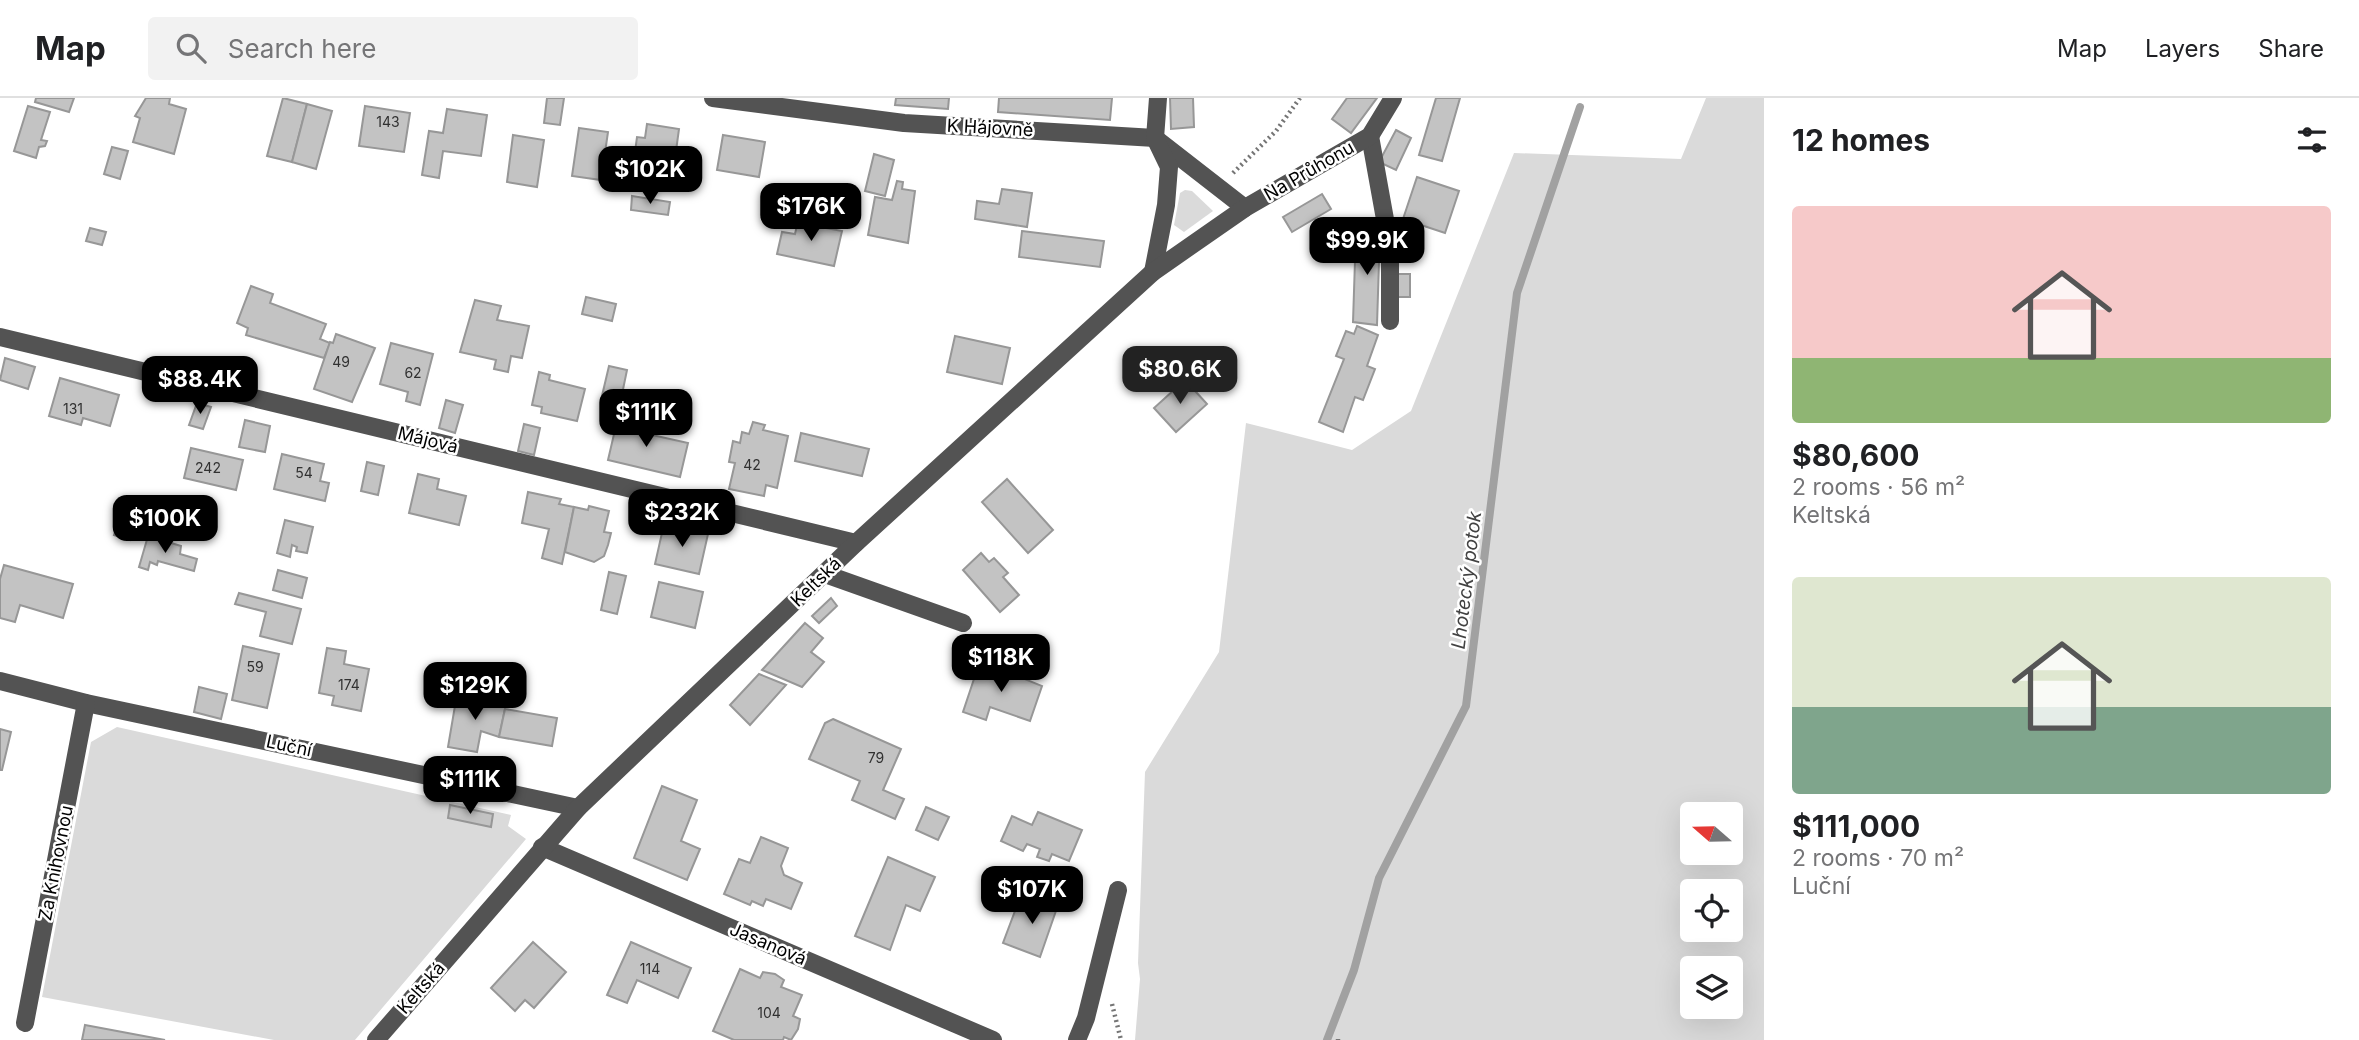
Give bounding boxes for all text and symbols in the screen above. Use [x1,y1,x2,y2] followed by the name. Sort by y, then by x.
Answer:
[148,17,638,80] search box
[35,28,106,68] text: Map
[172,29,210,67] icon: search
[228,33,376,64] text: Search here
[2057,34,2107,63] text: Map
[2145,34,2220,63] text: Layers
[2258,34,2324,63] text: Share
[376,113,400,130] house number: 143
[946,115,1034,140] street label: K Hájovně
[2293,121,2331,159] icon: filters
[1792,122,1930,158] text: 12 homes
[1260,136,1357,205] street label: Na Průhonu
[601,146,699,206] pin: $102K
[614,155,686,183] text: $102K
[762,184,860,243] pin: $176K
[776,192,846,220] text: $176K
[1310,218,1424,277] pin: $99.9K
[1325,226,1409,254] text: $99.9K
[1999,252,2125,378] icon: home
[1123,346,1237,406] pin: $80.6K
[332,353,350,370] house number: 49
[1138,355,1222,383] text: $80.6K
[143,356,257,416] pin: $88.4K
[404,364,422,381] house number: 62
[158,365,242,393] text: $88.4K
[597,390,695,449] pin: $111K
[615,398,677,426] text: $111K
[63,400,83,417] house number: 131
[396,422,460,457] street label: Májová
[1792,437,1920,473] text: $80,600
[743,456,761,473] house number: 42
[195,459,221,476] house number: 242
[295,464,313,481] house number: 54
[1792,473,1965,501] text: 2 rooms · 56 m²
[633,490,731,549] pin: $232K
[116,496,214,555] pin: $100K
[644,498,720,526] text: $232K
[1792,501,1871,529] text: Keltská
[129,504,201,532] text: $100K
[1447,509,1486,650] water label: Lhotecký potok
[786,553,845,611] street label: Keltská
[1999,623,2125,749] icon: home
[952,634,1050,694] pin: $118K
[968,643,1034,671] text: $118K
[246,658,264,675] house number: 59
[426,662,524,722] pin: $129K
[440,671,510,699] text: $129K
[338,676,360,693] house number: 174
[264,730,314,761] street label: Luční
[868,749,884,766] house number: 79
[421,756,519,816] pin: $111K
[439,765,501,793] text: $111K
[1680,802,1743,864] north arrow
[1680,802,1743,1019] map controls
[34,804,77,922] street label: Za Knihovnou
[1792,808,1920,844] text: $111,000
[1792,844,1964,872] text: 2 rooms · 70 m²
[983,866,1081,926] pin: $107K
[1792,872,1851,900] text: Luční
[997,875,1067,903] text: $107K
[1680,879,1743,942] button: locate
[727,918,810,969] street label: Jasanová
[1680,956,1743,1019] button: layers
[392,957,449,1018] street label: Keltská
[640,960,660,977] house number: 114
[757,1004,781,1021] house number: 104

